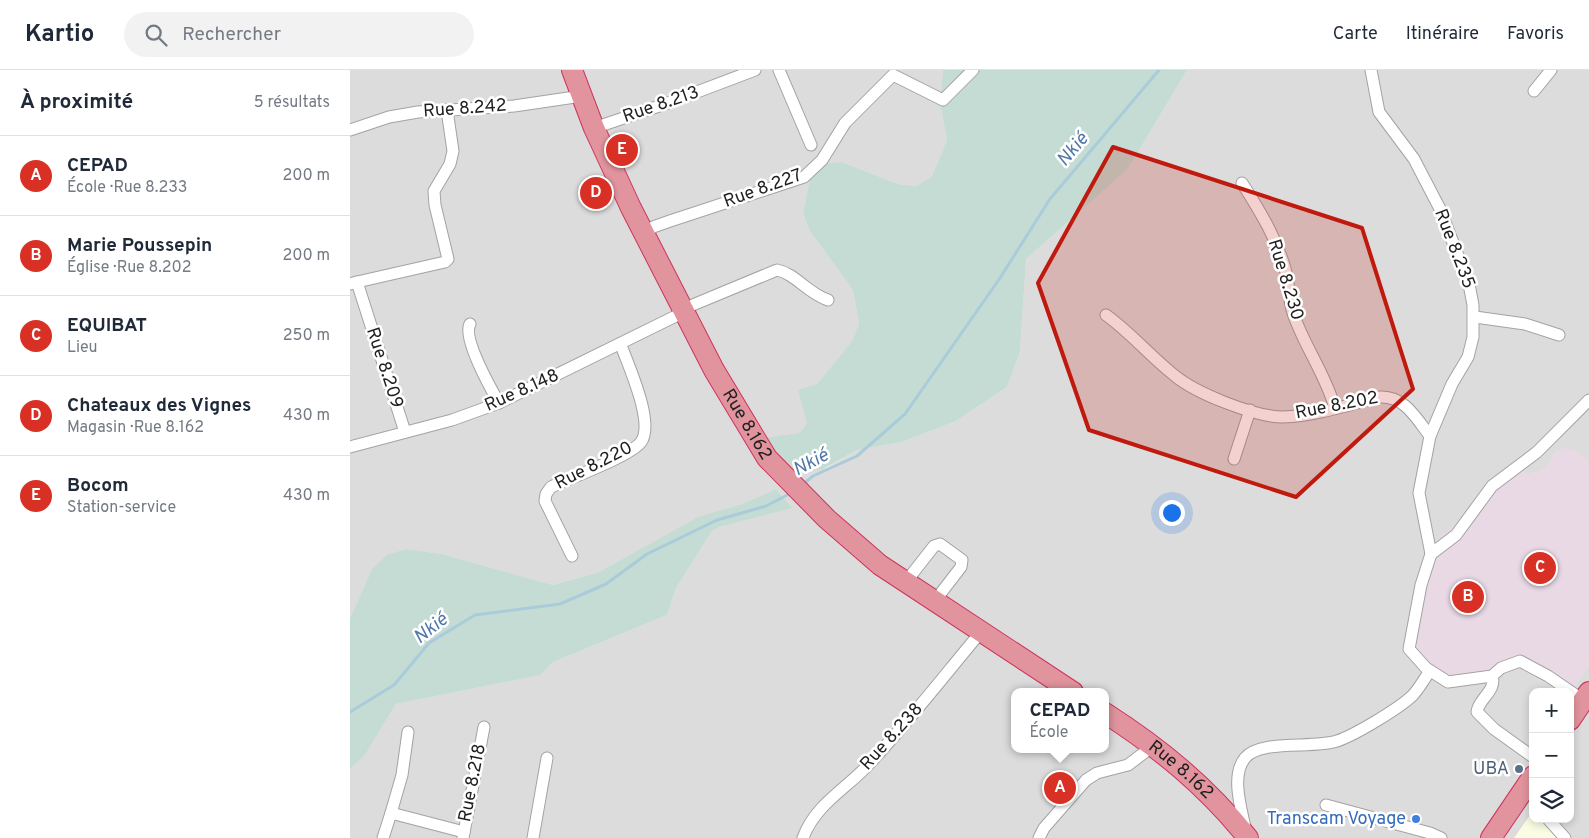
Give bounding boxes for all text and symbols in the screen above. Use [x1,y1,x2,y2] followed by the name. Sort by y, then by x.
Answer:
[124,12,474,57] search box
[25,20,94,50] text: Kartio
[142,21,170,49] icon: search
[182,23,281,47] text: Rechercher
[1333,23,1378,46] text: Carte
[1406,23,1479,46] text: Itinéraire
[1507,23,1564,46] text: Favoris
[620,81,702,129] street label: Rue 8.213
[20,89,133,116] text: À proximité
[254,93,330,113] text: 5 résultats
[422,95,508,123] street label: Rue 8.242
[1052,126,1095,172] water label: Nkié
[606,131,638,169] pin: E
[67,154,128,178] text: CEPAD
[721,164,805,214] street label: Rue 8.227
[30,166,42,186] text: A
[282,166,330,186] text: 200 m
[580,174,612,212] pin: D
[67,178,187,198] text: École · Rue 8.233
[1428,206,1480,292] street label: Rue 8.235
[67,234,212,258] text: Marie Poussepin
[1262,237,1308,323] street label: Rue 8.230
[30,246,42,266] text: B
[282,246,330,266] text: 200 m
[67,258,192,278] text: Église · Rue 8.202
[67,314,147,338] text: EQUIBAT
[360,325,408,411] street label: Rue 8.209
[31,326,41,346] text: C
[283,326,330,346] text: 250 m
[67,338,98,358] text: Lieu
[481,364,563,418] street label: Rue 8.148
[717,385,777,464] street label: Rue 8.162
[1293,387,1381,425] street label: Rue 8.202
[67,394,251,418] text: Chateaux des Vignes
[30,406,42,426] text: D
[283,406,330,426] text: 430 m
[67,418,204,438] text: Magasin · Rue 8.162
[551,437,637,495] street label: Rue 8.220
[789,443,835,482] water label: Nkié
[67,474,129,498] text: Bocom
[31,486,41,506] text: E
[283,486,330,506] text: 430 m
[67,498,176,518] text: Station-service
[1159,500,1185,526] your location
[1524,549,1556,587] pin: C
[1452,578,1484,616] pin: B
[409,607,455,650] water label: Nkié
[1011,688,1109,753] popup
[1529,688,1574,823] map controls
[1529,688,1574,733] button: +
[856,698,928,776] street label: Rue 8.238
[1030,699,1090,723] text: CEPAD
[1030,723,1068,743] text: École
[1529,733,1574,778] button: −
[1144,735,1219,804] street label: Rue 8.162
[454,742,492,824] street label: Rue 8.218
[1473,758,1509,781] place label: UBA
[1513,763,1525,775] marker: UBA
[1044,769,1076,807] pin: A
[1529,778,1574,823] button: layers
[1266,808,1406,831] place label: Transcam Voyage
[1410,813,1422,825] marker: Transcam Voyage

